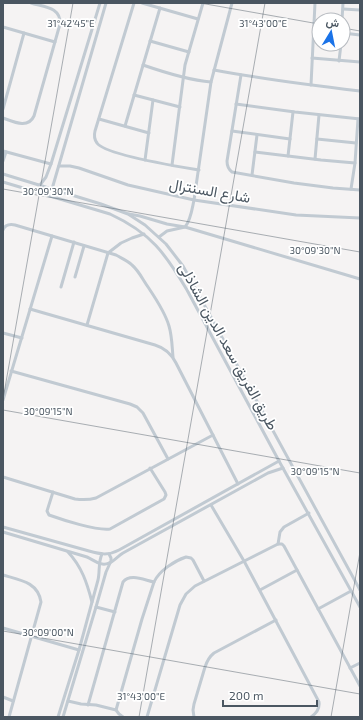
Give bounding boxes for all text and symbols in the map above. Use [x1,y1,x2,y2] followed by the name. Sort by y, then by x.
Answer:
[311,12,351,52] north arrow
[325,14,340,30] text: ش
[47,17,95,29] text: 31°42'45"E
[239,17,287,29] text: 31°43'00"E
[167,174,252,209] street label: شارع السنترال
[22,185,74,197] text: 30°09'30"N
[289,244,341,256] text: 30°09'30"N
[174,259,283,434] street label: طريق الفريق سعد الدين الشاذلى
[24,405,72,417] text: 30°09'15"N
[291,465,339,477] text: 30°09'15"N
[22,626,74,638] text: 30°09'00"N
[223,682,317,708] scale bar
[229,688,263,702] text: 200 m
[117,690,165,702] text: 31°43'00"E

